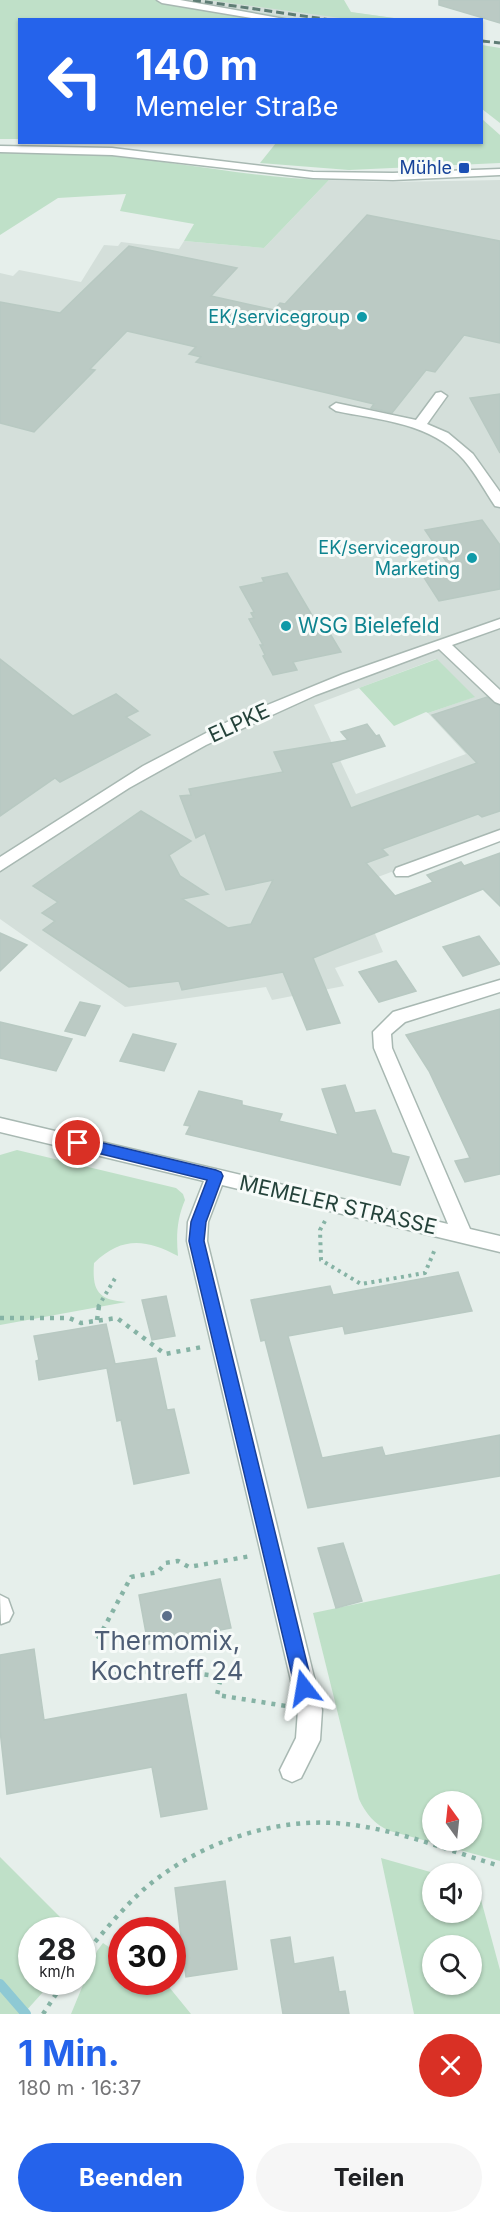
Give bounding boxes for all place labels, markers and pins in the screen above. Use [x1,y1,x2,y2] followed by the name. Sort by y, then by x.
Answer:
[400,157,452,178] place label: Mühle
[457,161,471,175] marker: Mühle
[208,306,350,327] place label: EK/servicegroup
[355,310,369,324] marker: EK/servicegroup
[318,537,460,579] place label: EK/servicegroup Marketing
[465,551,479,565] marker: EK/servicegroup Marketing
[298,613,439,638] place label: WSG Bielefeld
[279,619,293,633] marker: WSG Bielefeld
[52,1117,103,1168] pin
[160,1609,174,1623] marker: Thermomix, Kochtreff 24
[90,1625,244,1686] place label: Thermomix, Kochtreff 24

